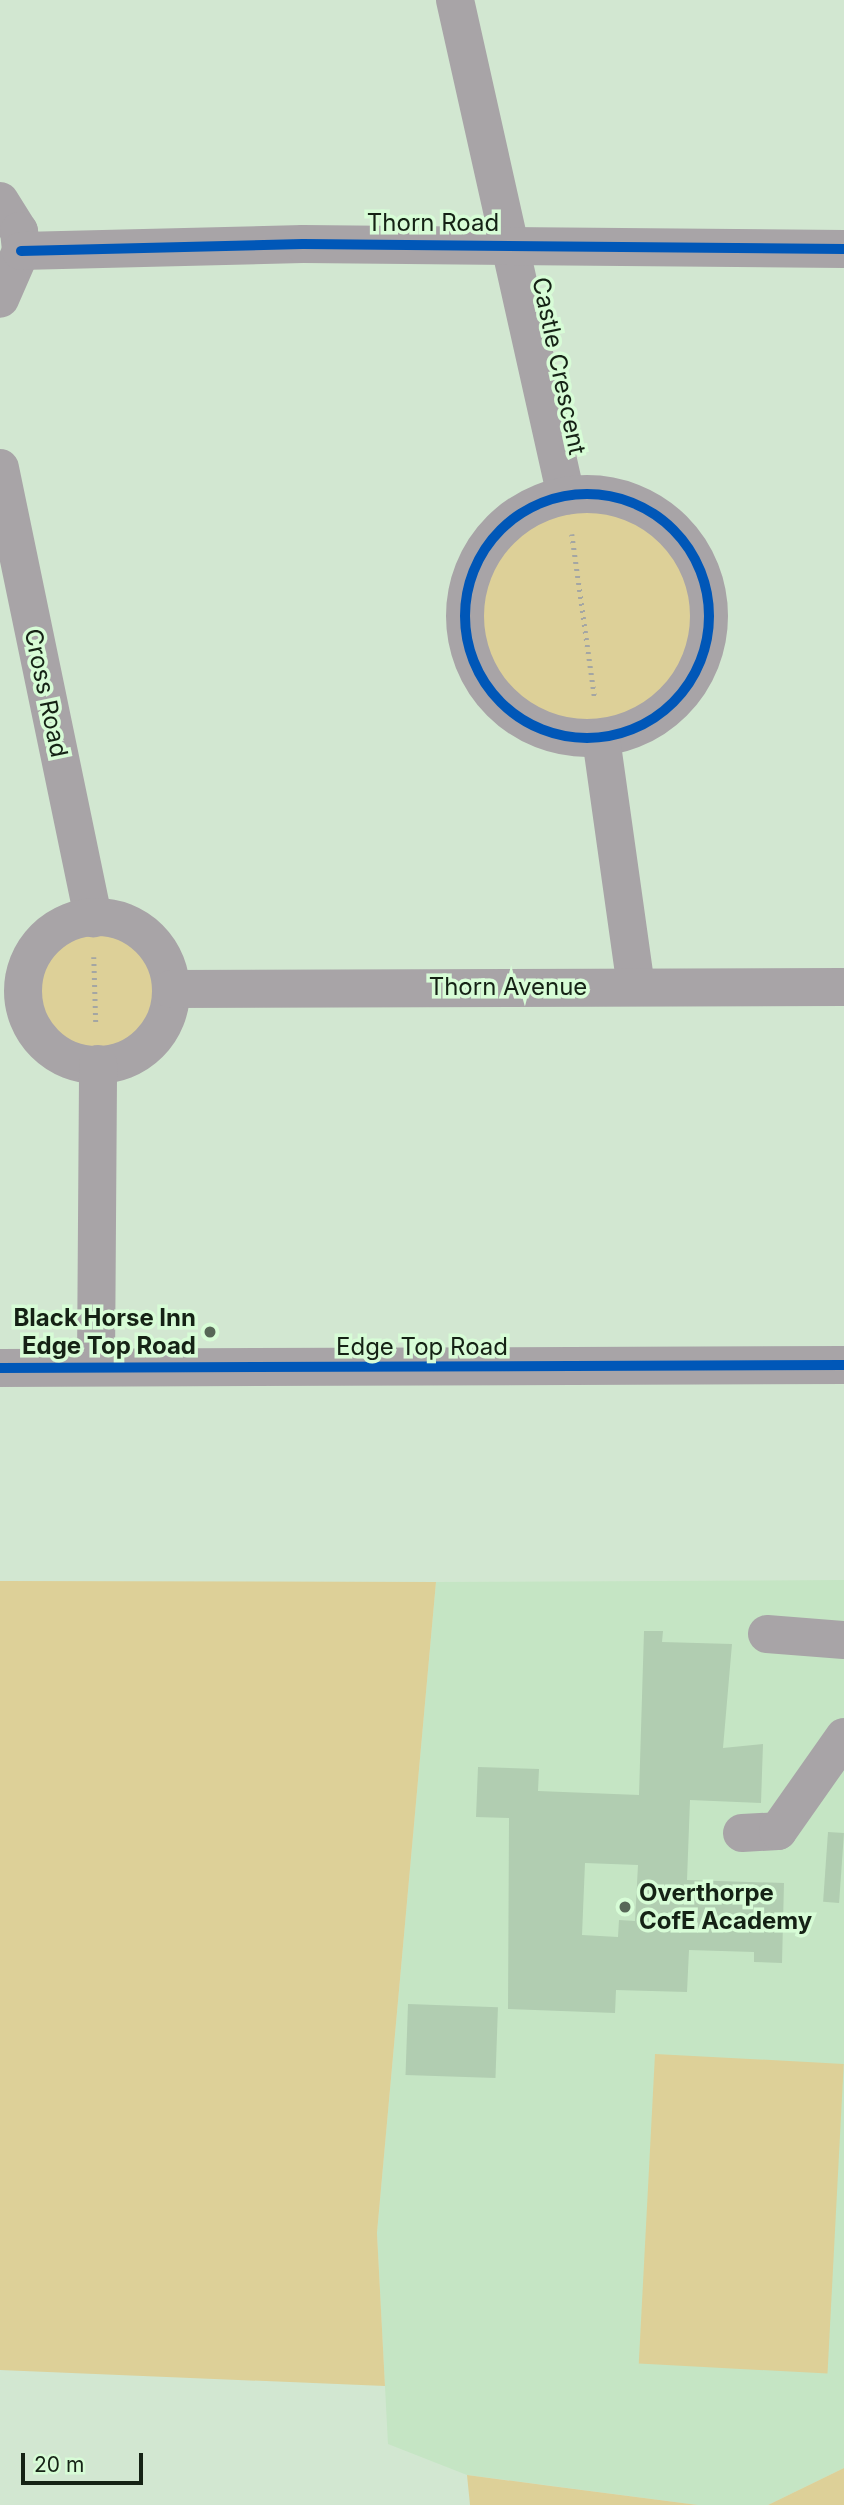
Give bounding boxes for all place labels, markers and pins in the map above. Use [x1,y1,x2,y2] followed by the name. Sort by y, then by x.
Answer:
[13,1304,196,1360] place label: Black Horse Inn Edge Top Road
[202,1324,218,1340] marker: Black Horse Inn Edge Top Road
[639,1879,812,1935] place label: Overthorpe CofE Academy
[617,1899,633,1915] marker: Overthorpe CofE Academy

